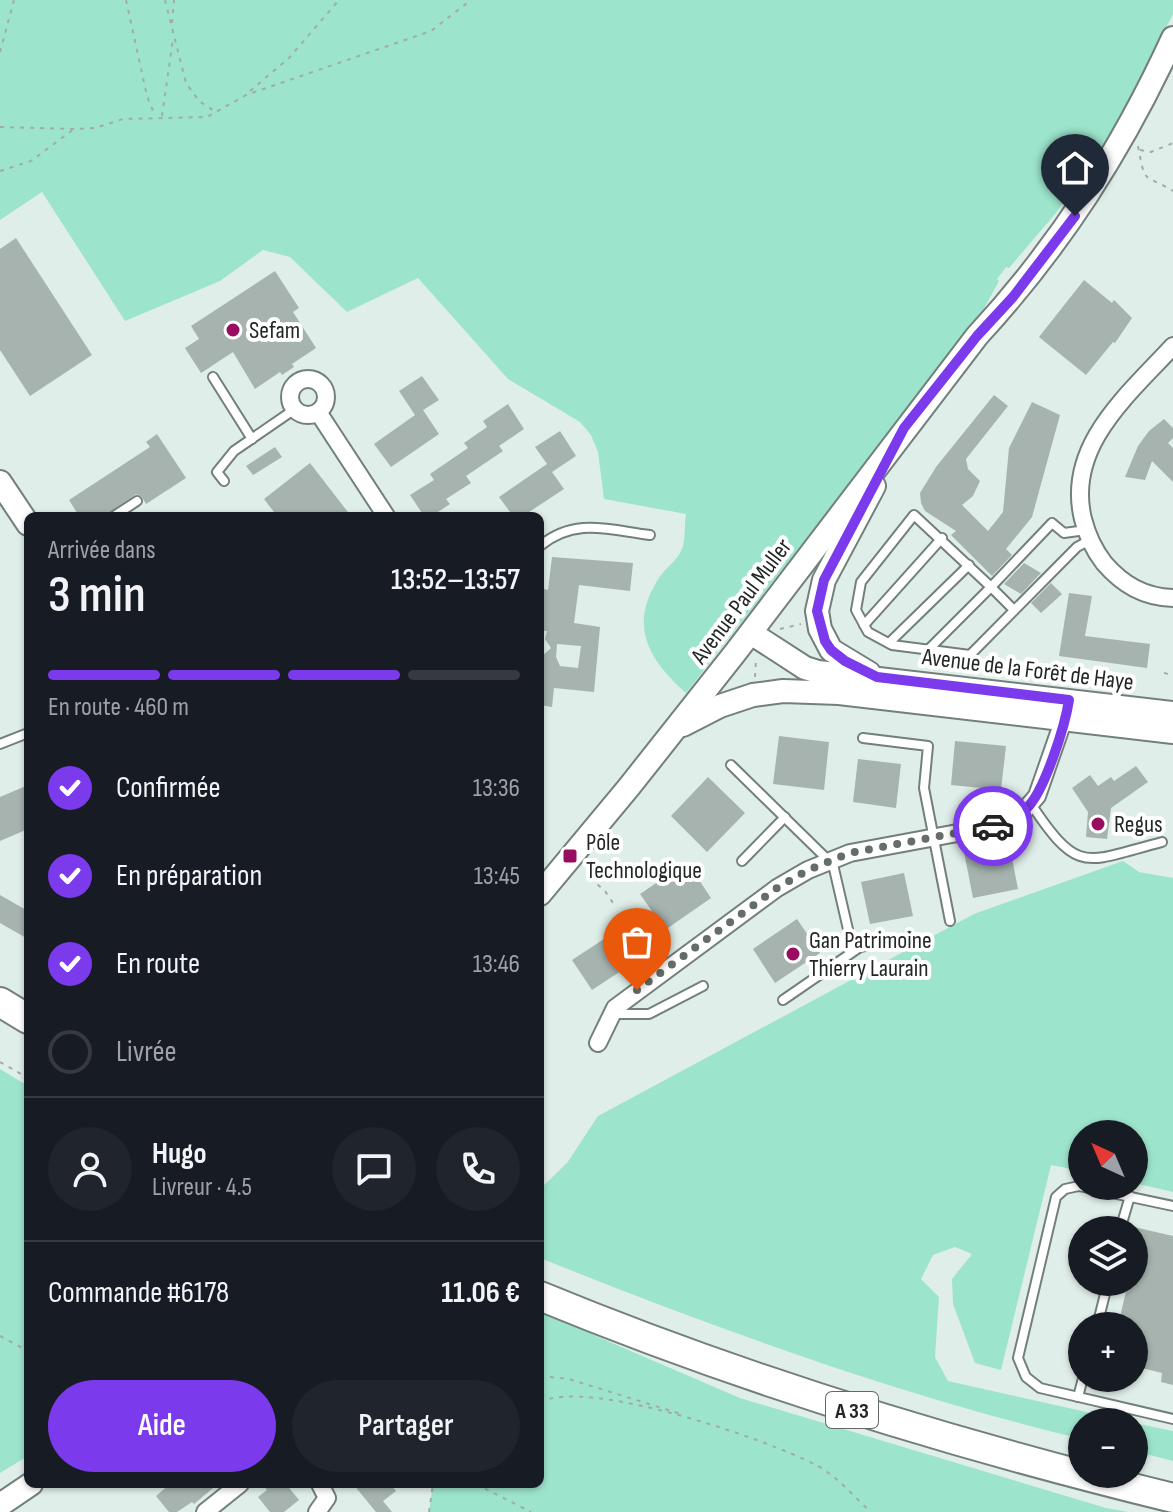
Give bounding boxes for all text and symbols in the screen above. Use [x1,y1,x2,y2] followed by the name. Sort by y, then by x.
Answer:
[1041,134,1109,216] pin
[1053,146,1097,190] icon: home
[249,316,300,345] place label: Sefam
[224,321,242,339] marker: Sefam
[684,533,798,671] street label: Avenue Paul Muller
[48,535,156,566] text: Arrivée dans
[391,562,520,598] text: 13:52–13:57
[48,564,146,627] text: 3 min
[920,642,1135,697] street label: Avenue de la Forêt de Haye
[48,692,189,723] text: En route · 460 m
[48,766,92,810] icon: check
[116,770,221,806] text: Confirmée
[473,773,520,804] text: 13:36
[953,786,1033,866] courier
[971,804,1015,848] icon: car
[1114,810,1163,839] place label: Regus
[1089,815,1107,833] marker: Regus
[586,828,702,885] place label: Pôle Technologique
[561,847,579,865] marker: Pôle Technologique
[48,854,92,898] icon: check
[116,858,262,894] text: En préparation
[474,861,520,892] text: 13:45
[603,908,671,990] pin
[615,920,659,964] icon: bag
[809,926,932,983] place label: Gan Patrimoine Thierry Laurain
[48,942,92,986] icon: check
[784,945,802,963] marker: Gan Patrimoine Thierry Laurain
[116,946,200,982] text: En route
[473,949,520,980] text: 13:46
[116,1034,177,1070] text: Livrée
[1068,1120,1148,1200] north arrow
[1068,1120,1148,1488] map controls
[48,1127,132,1211] button: person
[332,1127,416,1211] button: chat
[436,1127,520,1211] button: phone
[152,1136,207,1172] text: Hugo
[152,1172,252,1203] text: Livreur · 4.5
[1068,1216,1148,1296] button: layers
[48,1275,229,1311] text: Commande #6178
[441,1275,520,1311] text: 11.06 €
[1068,1312,1148,1392] button: +
[48,1380,276,1472] button: Aide
[292,1380,520,1472] button: Partager
[826,1392,878,1428] road number: A 33
[1068,1408,1148,1488] button: −

